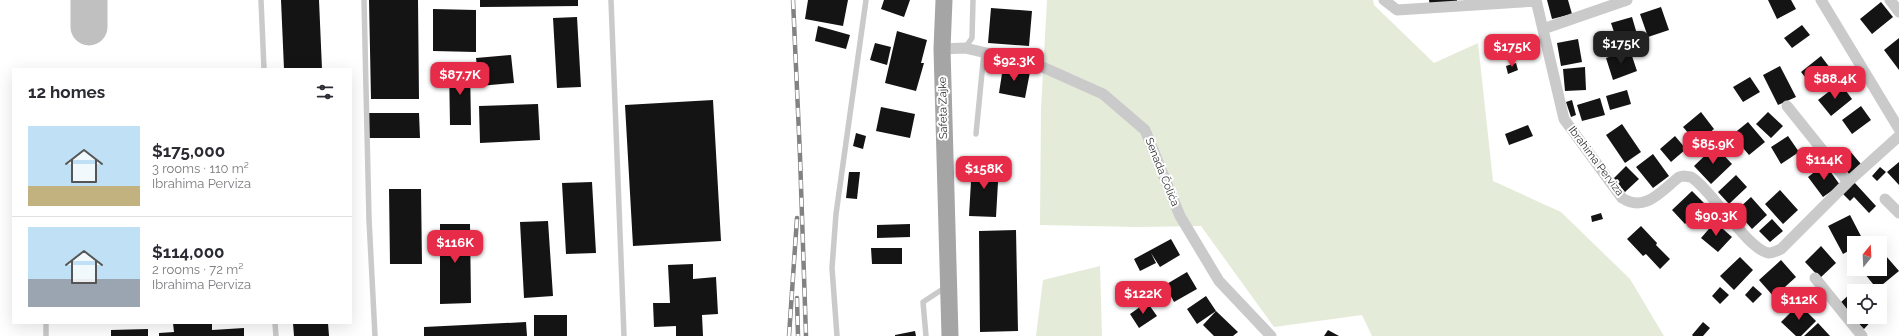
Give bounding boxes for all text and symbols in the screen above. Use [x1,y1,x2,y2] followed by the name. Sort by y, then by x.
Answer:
[1593,31,1649,65] pin: $175K
[1484,34,1540,68] pin: $175K
[1602,36,1640,51] text: $175K
[1493,39,1531,54] text: $175K
[981,48,1047,82] pin: $92.3K
[993,53,1035,68] text: $92.3K
[427,62,493,96] pin: $87.7K
[1802,66,1868,100] pin: $88.4K
[439,67,481,82] text: $87.7K
[1814,71,1857,86] text: $88.4K
[936,76,950,139] street label: Safeta Zajke
[314,81,336,103] icon: filters
[28,82,105,102] text: 12 homes
[1566,124,1626,198] street label: Ibrahima Perviza
[1680,131,1746,165] pin: $85.9K
[1142,135,1183,208] street label: Senada Čolića
[1692,136,1734,151] text: $85.9K
[152,141,225,161] text: $175,000
[60,142,108,190] icon: home
[1796,147,1852,181] pin: $114K
[1805,152,1843,167] text: $114K
[956,156,1012,190] pin: $158K
[152,161,249,176] text: 3 rooms · 110 m²
[965,161,1003,176] text: $158K
[152,176,251,191] text: Ibrahima Perviza
[1683,203,1749,237] pin: $90.3K
[1695,208,1737,223] text: $90.3K
[427,230,483,264] pin: $116K
[436,235,474,250] text: $116K
[1847,236,1887,276] north arrow
[1847,236,1887,324] map controls
[152,242,225,262] text: $114,000
[60,243,108,291] icon: home
[152,262,243,277] text: 2 rooms · 72 m²
[152,277,251,292] text: Ibrahima Perviza
[1115,281,1171,315] pin: $122K
[1847,284,1887,324] button: locate
[1124,286,1162,301] text: $122K
[1771,287,1827,321] pin: $112K
[1780,292,1818,307] text: $112K

